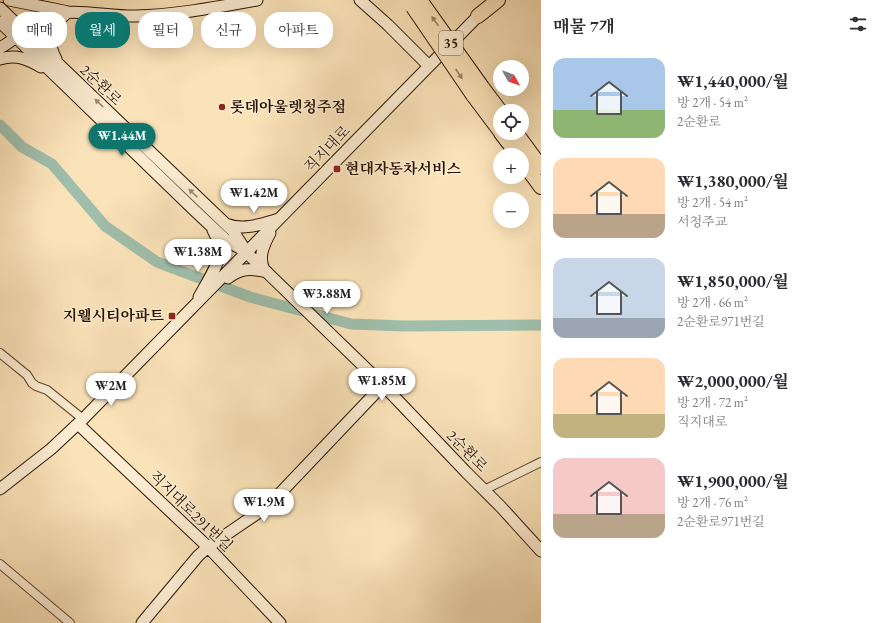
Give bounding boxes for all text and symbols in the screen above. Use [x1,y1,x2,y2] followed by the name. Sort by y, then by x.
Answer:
[12,12,67,48] chip: 매매
[75,12,130,48] chip: 월세
[138,12,193,48] chip: 필터
[201,12,256,48] chip: 신규
[264,12,333,48] chip: 아파트
[847,13,869,35] icon: filters
[553,15,615,37] text: 매물 7개
[431,16,439,26] one-way arrow
[439,31,463,55] road number: 35
[77,60,127,109] street label: 2순환로
[493,60,529,96] north arrow
[493,60,529,228] map controls
[455,68,463,79] one-way arrow
[677,70,789,92] text: ₩1,440,000/월
[585,74,633,122] icon: home
[677,94,748,111] text: 방 2개 · 54 m²
[230,97,346,116] place label: 롯데아울렛청주점
[94,99,104,108] one-way arrow
[217,102,227,112] marker: 롯데아울렛청주점
[493,104,529,140] button: locate
[677,113,721,130] text: 2순환로
[300,121,354,176] street label: 직지대로
[89,123,155,157] pin: ₩1.44M
[97,127,147,144] text: ₩1.44M
[493,148,529,184] button: +
[345,159,461,178] place label: 현대자동차서비스
[332,164,342,174] marker: 현대자동차서비스
[677,170,789,192] text: ₩1,380,000/월
[585,174,633,222] icon: home
[221,180,287,214] pin: ₩1.42M
[229,184,279,201] text: ₩1.42M
[188,188,198,198] one-way arrow
[493,192,529,228] button: −
[677,194,748,211] text: 방 2개 · 54 m²
[677,213,727,230] text: 서청주교
[165,239,231,273] pin: ₩1.38M
[173,243,223,260] text: ₩1.38M
[677,270,789,292] text: ₩1,850,000/월
[585,274,633,322] icon: home
[294,281,360,315] pin: ₩3.88M
[302,285,352,302] text: ₩3.88M
[677,294,748,311] text: 방 2개 · 66 m²
[63,306,165,325] place label: 지웰시티아파트
[167,311,177,321] marker: 지웰시티아파트
[677,313,765,330] text: 2순환로971번길
[349,368,415,402] pin: ₩1.85M
[677,370,789,392] text: ₩2,000,000/월
[357,372,407,389] text: ₩1.85M
[92,373,130,407] pin: ₩2M
[585,374,633,422] icon: home
[95,377,127,394] text: ₩2M
[677,394,748,411] text: 방 2개 · 72 m²
[677,413,727,430] text: 직지대로
[443,426,492,476] street label: 2순환로
[146,466,237,555] street label: 직지대로291번길
[677,470,789,492] text: ₩1,900,000/월
[585,474,633,522] icon: home
[236,489,292,523] pin: ₩1.9M
[243,493,285,510] text: ₩1.9M
[677,494,748,511] text: 방 2개 · 76 m²
[677,513,765,530] text: 2순환로971번길

